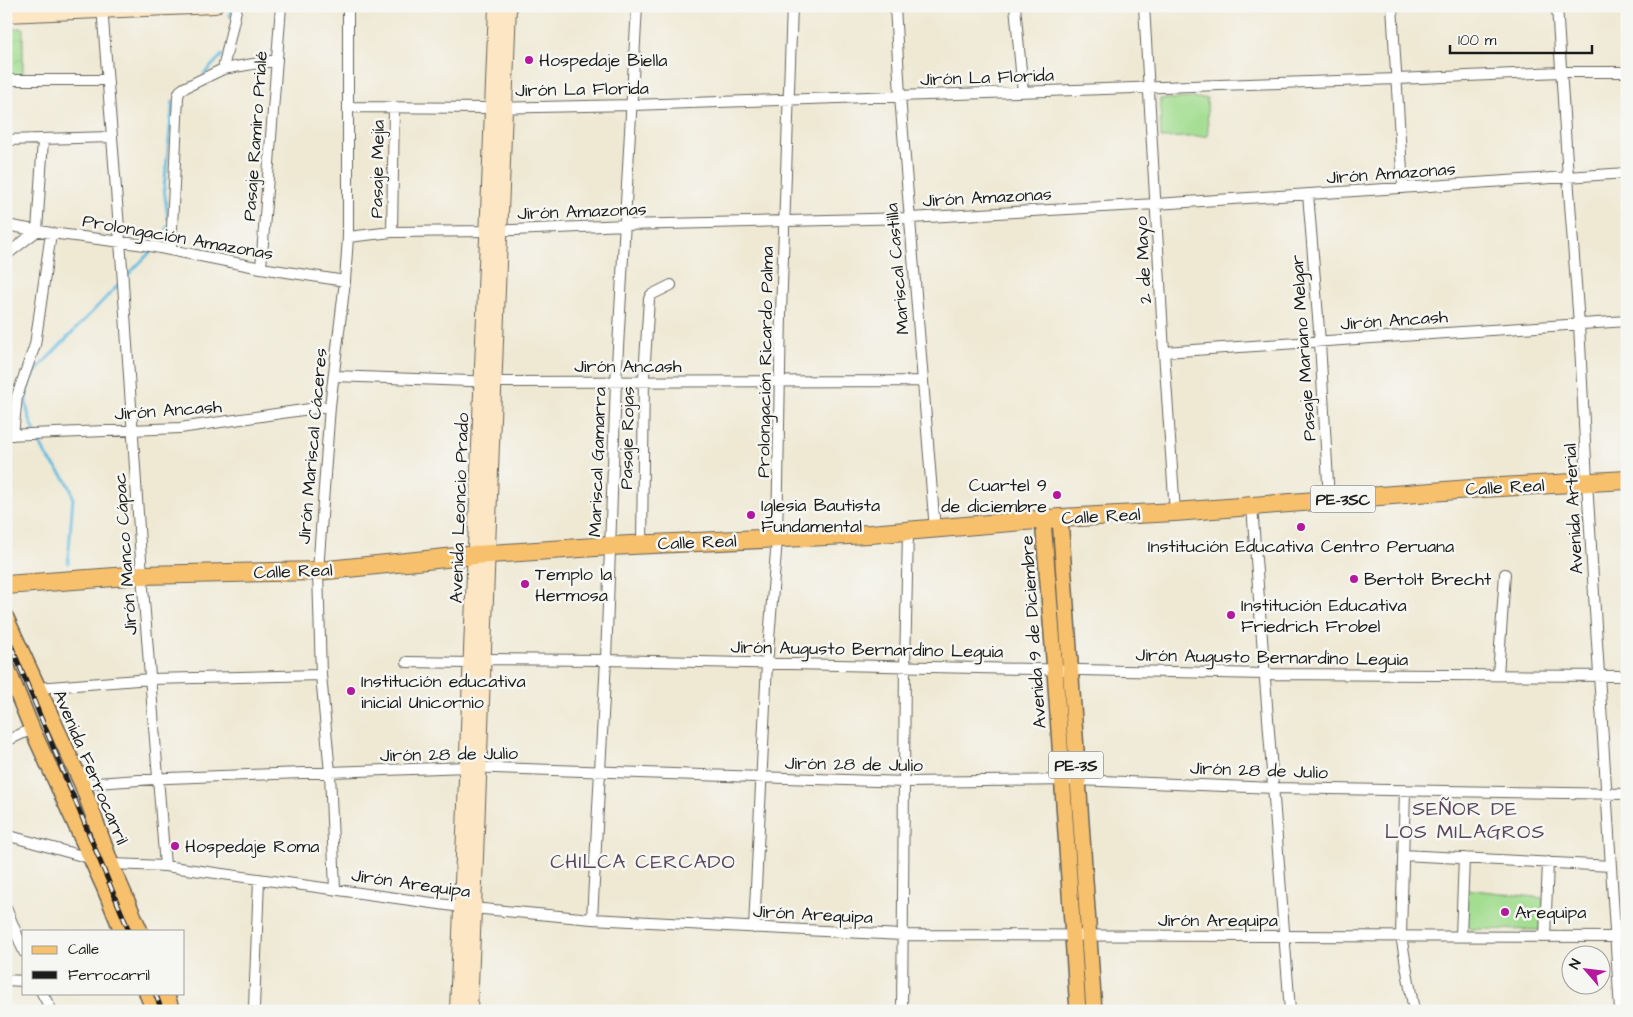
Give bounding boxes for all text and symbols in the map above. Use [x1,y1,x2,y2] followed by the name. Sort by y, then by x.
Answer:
[1450,22,1593,54] scale bar
[1458,30,1497,51] text: 100 m
[539,48,667,73] place label: Hospedaje Biella
[237,50,274,222] street label: Pasaje Ramiro Prialé
[523,54,535,66] marker: Hospedaje Biella
[920,63,1054,92] street label: Jirón La Florida
[515,76,649,103] street label: Jirón La Florida
[364,119,391,219] street label: Pasaje Mejía
[1326,157,1456,190] street label: Jirón Amazonas
[922,182,1052,213] street label: Jirón Amazonas
[517,197,647,226] street label: Jirón Amazonas
[879,202,916,336] street label: Mariscal Castilla
[80,208,275,268] street label: Prolongación Amazonas
[1129,215,1159,304] street label: 2 de Mayo
[751,246,781,478] street label: Prolongación Ricardo Palma
[1285,254,1323,442] street label: Pasaje Mariano Melgar
[1340,304,1449,337] street label: Jirón Ancash
[291,347,334,545] street label: Jirón Mariscal Cáceres
[574,354,682,379] street label: Jirón Ancash
[614,386,641,490] street label: Pasaje Rojas
[582,387,613,537] street label: Mariscal Gamarra
[114,394,223,427] street label: Jirón Ancash
[444,412,475,604] street label: Avenida Leoncio Prado
[1558,443,1589,575] street label: Avenida Arterial
[107,472,144,636] street label: Jirón Manco Cápac
[941,473,1047,519] place label: Cuartel 9 de diciembre
[1465,473,1545,502] street label: Calle Real
[1310,486,1376,512] road number: PE-3SC
[1051,489,1063,501] marker: Cuartel 9 de diciembre
[761,493,880,539] place label: Iglesia Bautista Fundamental
[1061,502,1141,531] street label: Calle Real
[745,509,757,521] marker: Iglesia Bautista Fundamental
[1295,521,1307,533] marker: Institución Educativa Centro Peruana
[657,529,737,556] street label: Calle Real
[1014,534,1053,729] street label: Avenida 9 de Diciembre
[1148,534,1454,559] place label: Institución Educativa Centro Peruana
[253,558,333,585] street label: Calle Real
[535,562,612,608] place label: Templo la Hermosa
[1364,567,1492,592] place label: Bertolt Brecht
[1348,573,1360,585] marker: Bertolt Brecht
[519,578,531,590] marker: Templo la Hermosa
[1241,593,1407,639] place label: Institución Educativa Friedrich Frobel
[1225,609,1237,621] marker: Institución Educativa Friedrich Frobel
[730,635,1003,665] street label: Jirón Augusto Bernardino Leguia
[1135,643,1408,673] street label: Jirón Augusto Bernardino Leguia
[361,669,526,715] place label: Institución educativa inicial Unicornio
[345,685,357,697] marker: Institución educativa inicial Unicornio
[47,686,135,849] street label: Avenida Ferrocarril
[380,741,518,768] street label: Jirón 28 de Julio
[785,751,923,778] street label: Jirón 28 de Julio
[1048,752,1104,778] road number: PE-3S
[1189,756,1328,785] street label: Jirón 28 de Julio
[1385,795,1545,846] district label: SEÑOR DE LOS MILAGROS
[185,834,319,859] place label: Hospedaje Roma
[169,840,181,852] marker: Hospedaje Roma
[550,848,736,876] district label: CHILCA CERCADO
[350,863,472,904] street label: Jirón Arequipa
[752,899,874,930] street label: Jirón Arequipa
[1515,900,1587,925] place label: Arequipa
[1499,906,1511,918] marker: Arequipa
[1158,908,1278,933] street label: Jirón Arequipa
[22,930,185,994] legend
[68,939,99,960] text: Calle
[1560,944,1610,994] north arrow
[1565,956,1586,973] text: N
[68,965,150,986] text: Ferrocarril

